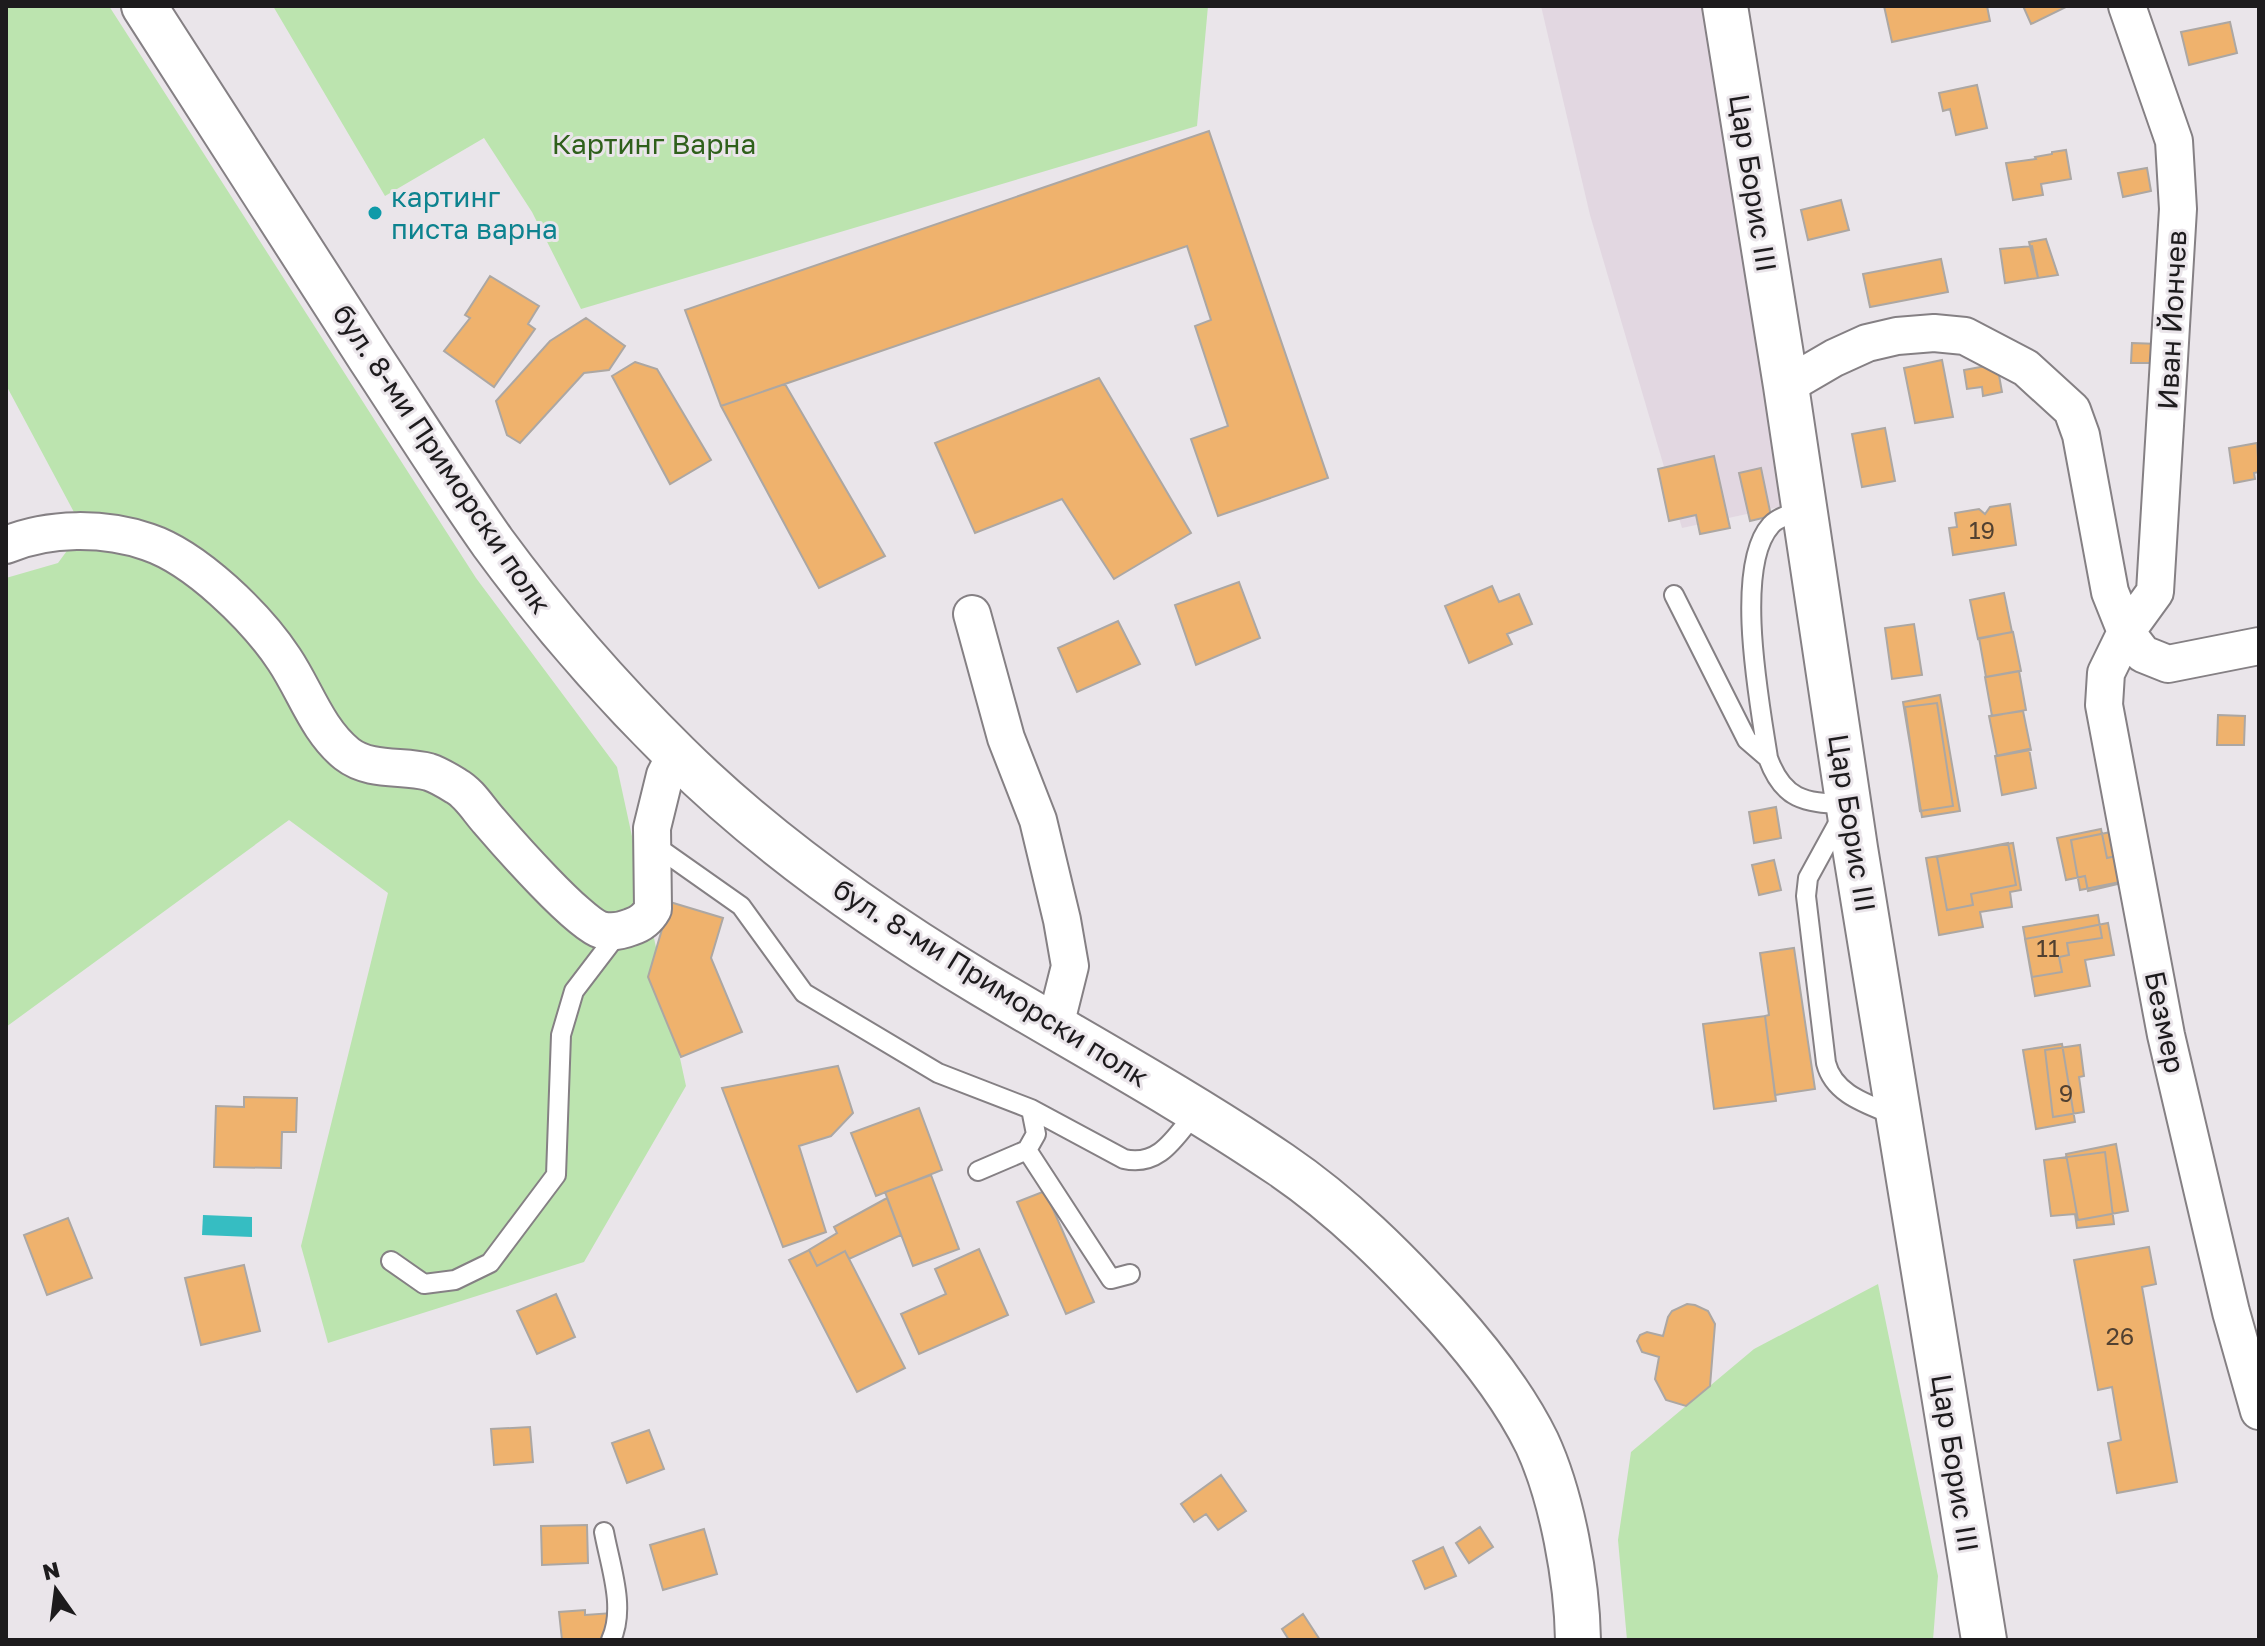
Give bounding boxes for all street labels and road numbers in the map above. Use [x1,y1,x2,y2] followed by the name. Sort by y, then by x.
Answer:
[1723,92,1784,274] street label: Цар Борис III
[2150,229,2193,411] street label: Иван Йончев
[326,298,558,620] street label: бул. 8-ми Приморски полк
[1822,732,1883,914] street label: Цар Борис III
[827,872,1155,1093] street label: бул. 8-ми Приморски полк
[2139,968,2192,1076] street label: Безмер
[1925,1372,1986,1554] street label: Цар Борис III

